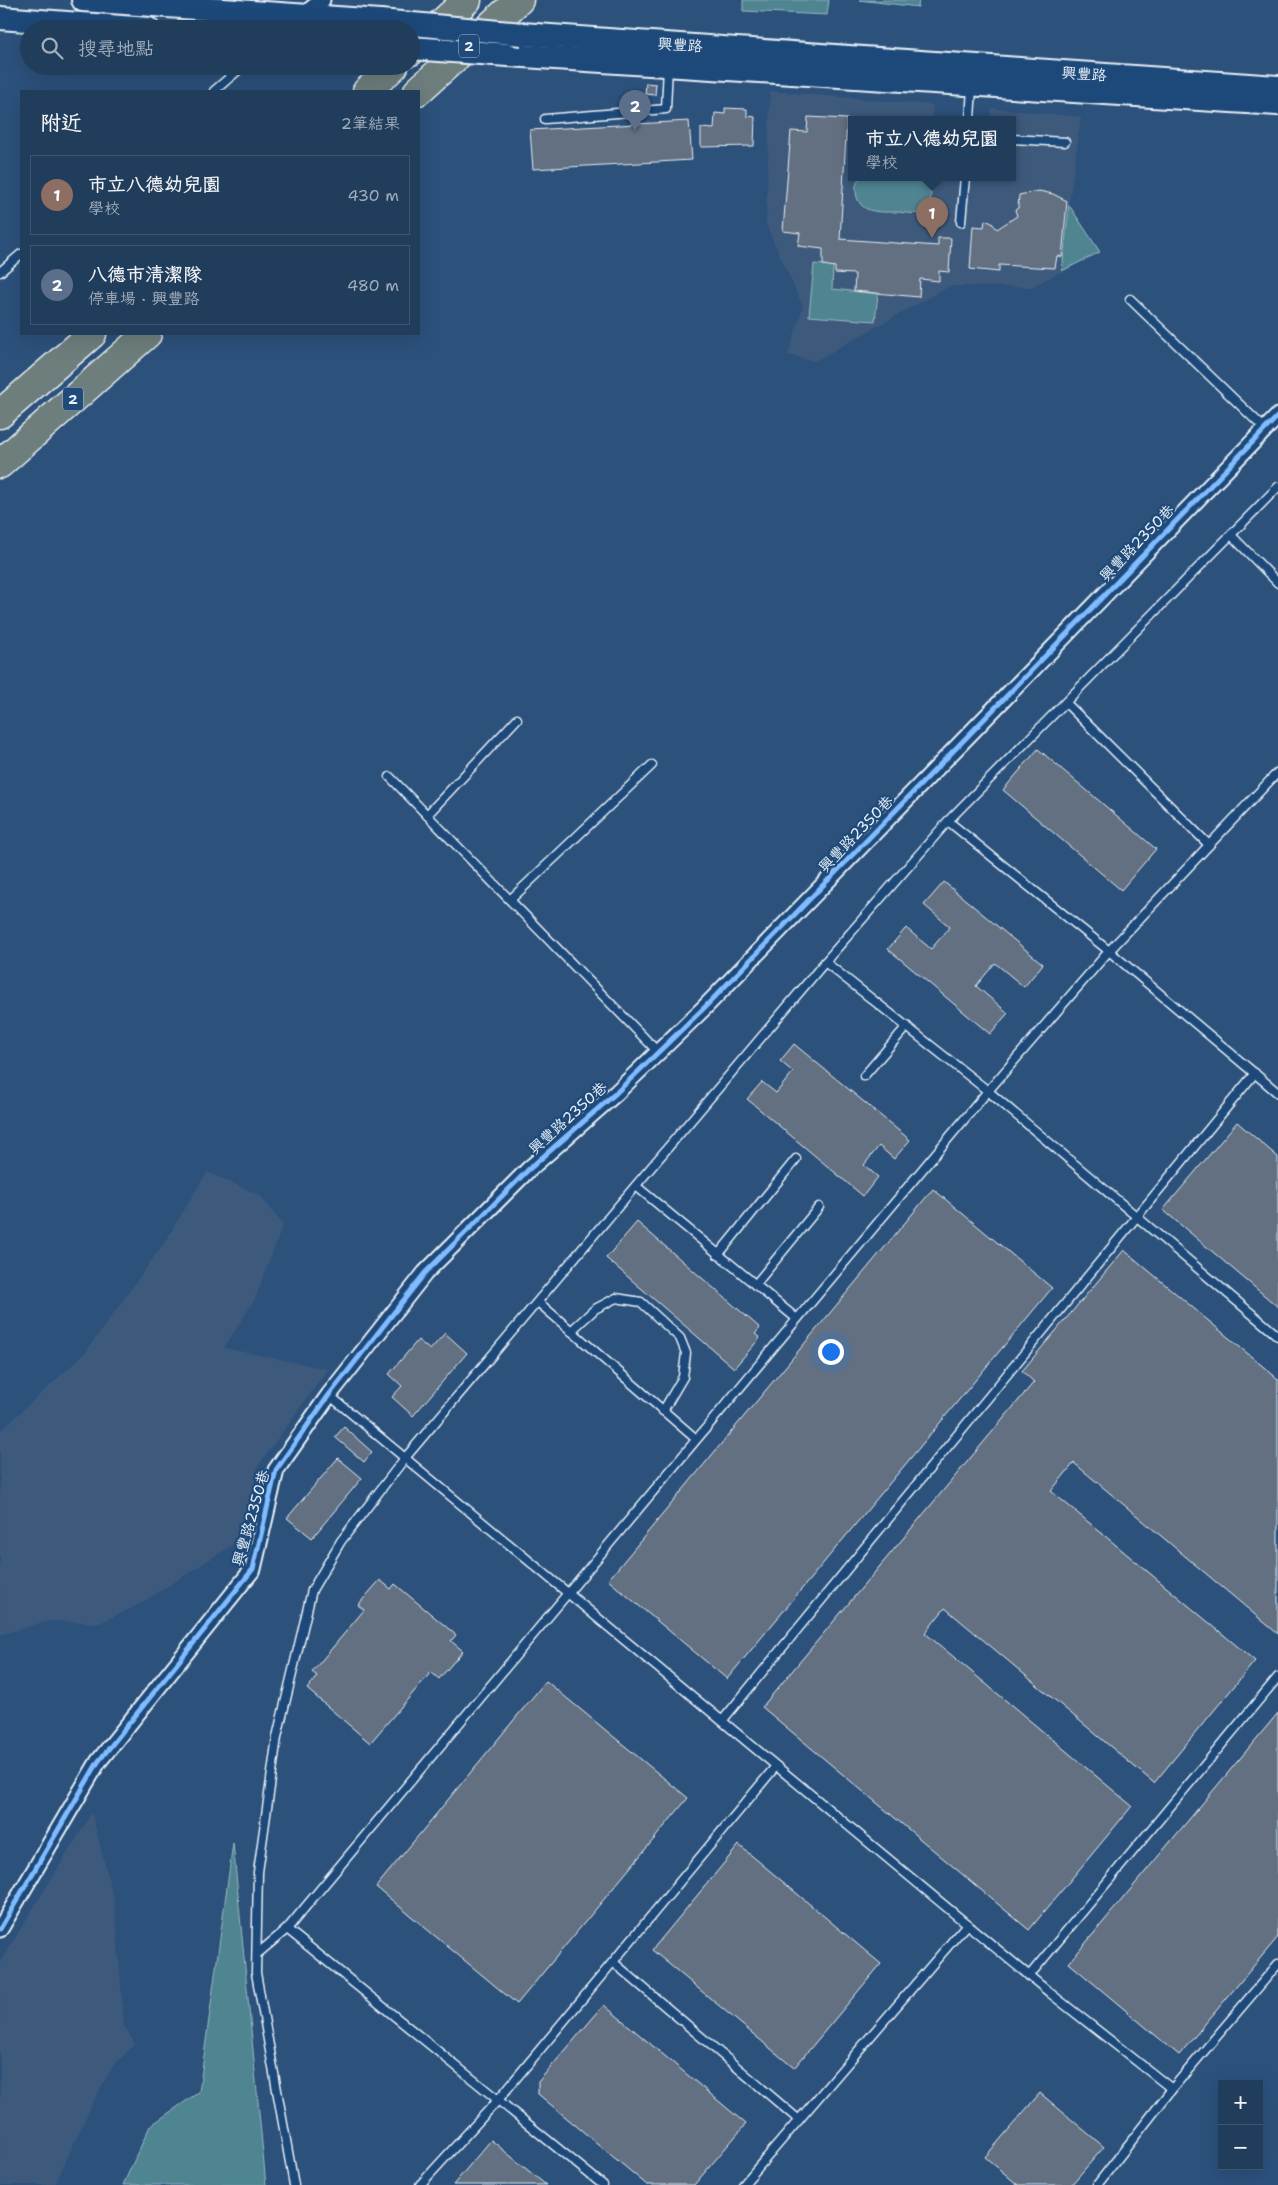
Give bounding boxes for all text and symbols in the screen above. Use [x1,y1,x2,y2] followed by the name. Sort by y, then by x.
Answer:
[20,20,420,75] search box
[657,33,703,57] street label: 興豐路
[38,34,66,62] icon: search
[459,34,479,58] road number: 2
[78,36,154,61] text: 搜尋地點
[1061,62,1107,86] street label: 興豐路
[619,90,651,131] pin: 2
[40,109,82,137] text: 附近
[341,113,400,134] text: 2筆結果
[848,116,1016,181] popup
[865,126,999,151] text: 市立八德幼兒園
[865,152,898,173] text: 學校
[88,172,221,197] text: 市立八德幼兒園
[53,185,61,206] text: 1
[348,185,399,206] text: 430 m
[916,197,948,238] pin: 1
[88,198,120,219] text: 學校
[88,262,202,287] text: 八德市清潔隊
[51,275,63,296] text: 2
[347,275,399,296] text: 480 m
[88,288,199,309] text: 停車場 · 興豐路
[63,388,83,410] road number: 2
[1095,500,1179,586] street label: 興豐路2350巷
[814,791,898,877] street label: 興豐路2350巷
[524,1077,612,1159] street label: 興豐路2350巷
[818,1339,844,1365] your location
[228,1468,274,1568] street label: 興豐路2350巷
[1218,2080,1263,2170] map controls
[1218,2080,1263,2125] button: +
[1218,2125,1263,2170] button: −

